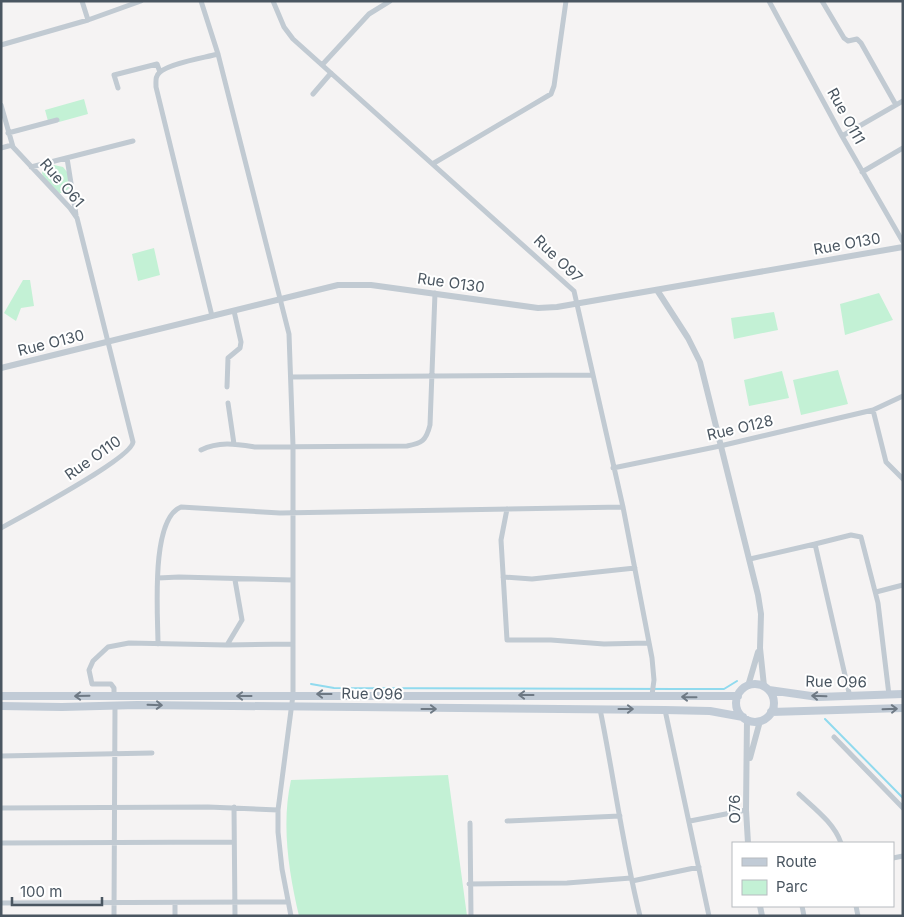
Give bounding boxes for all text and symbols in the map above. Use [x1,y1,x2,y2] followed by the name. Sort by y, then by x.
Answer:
[823,84,870,147] street label: Rue O111
[36,154,89,211] street label: Rue O61
[812,228,882,259] street label: Rue O130
[530,231,587,286] street label: Rue O97
[416,268,486,297] street label: Rue O130
[16,325,86,360] street label: Rue O130
[705,411,775,444] street label: Rue O128
[61,431,125,484] street label: Rue O110
[805,671,867,692] street label: Rue O96
[341,683,403,704] street label: Rue O96
[317,690,333,699] one-way arrow
[519,690,535,700] one-way arrow
[74,691,90,701] one-way arrow
[237,691,253,701] one-way arrow
[681,692,697,701] one-way arrow
[811,692,827,701] one-way arrow
[147,701,163,710] one-way arrow
[420,704,436,714] one-way arrow
[618,704,634,714] one-way arrow
[882,704,898,713] one-way arrow
[725,794,744,824] street label: O76
[732,842,894,907] legend
[776,852,817,871] text: Route
[12,874,102,906] scale bar
[776,877,808,896] text: Parc
[20,882,62,901] text: 100 m

